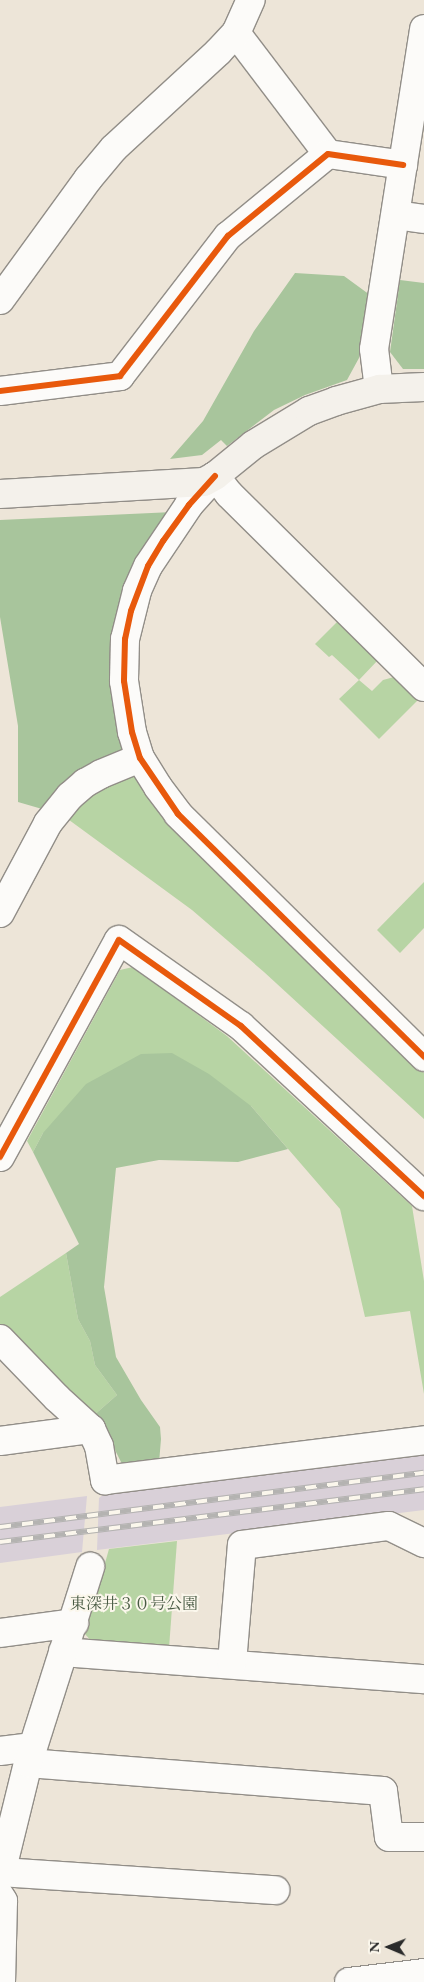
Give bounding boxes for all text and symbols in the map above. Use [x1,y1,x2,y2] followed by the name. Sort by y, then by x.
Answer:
[70,1594,198,1614] park label: 東深井３０号公園
[364,1922,414,1972] north arrow
[365,1941,383,1953] text: N

